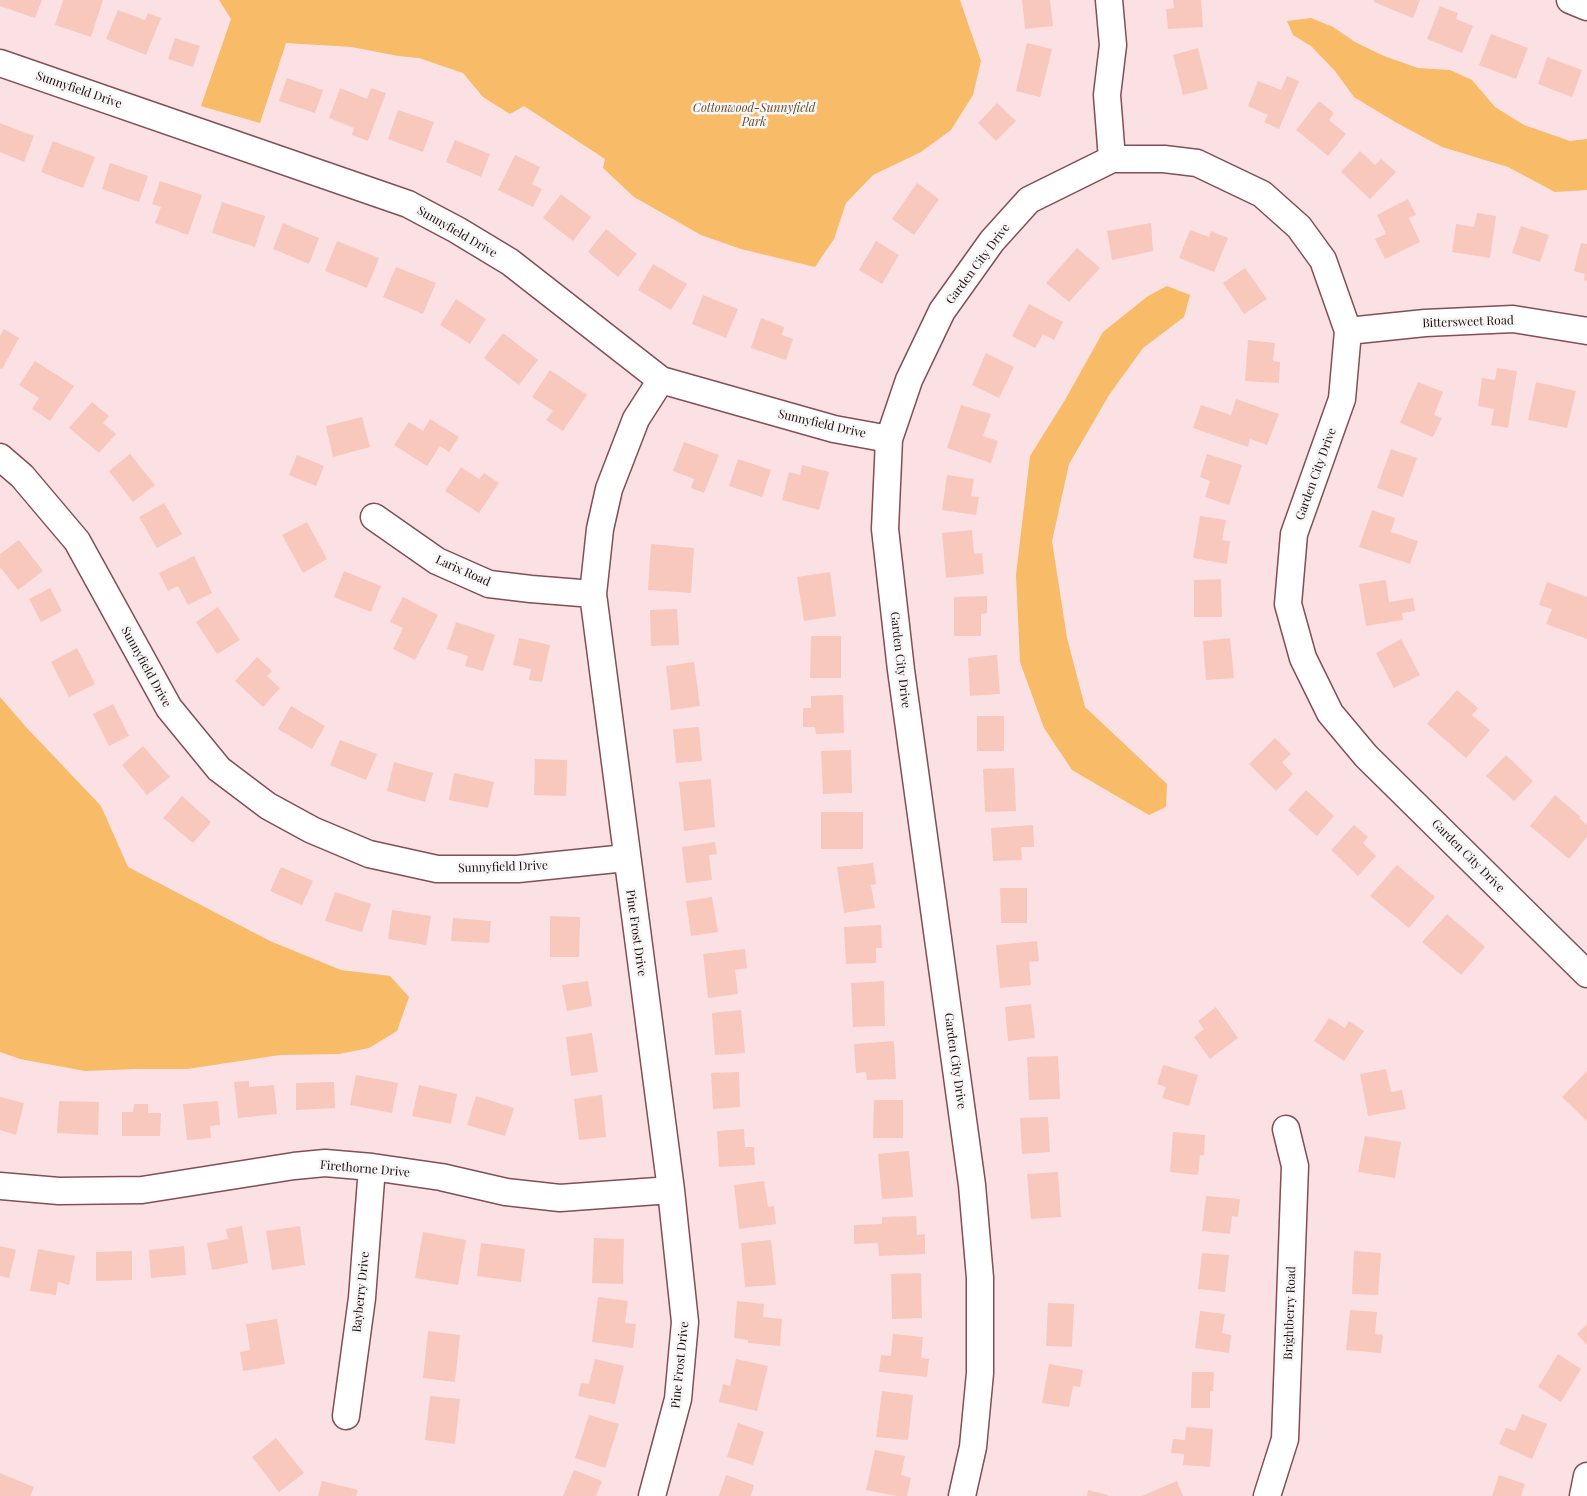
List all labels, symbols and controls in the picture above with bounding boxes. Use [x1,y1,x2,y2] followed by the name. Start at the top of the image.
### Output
[34,69,124,111] street label: Sunnyfield Drive
[693,101,815,129] park label: Cottonwood-Sunnyfield Park
[415,203,499,261] street label: Sunnyfield Drive
[943,221,1013,307] street label: Garden City Drive
[1422,313,1514,331] street label: Bittersweet Road
[777,407,867,441] street label: Sunnyfield Drive
[1293,426,1339,522] street label: Garden City Drive
[433,553,493,589] street label: Larix Road
[887,611,913,709] street label: Garden City Drive
[118,624,174,710] street label: Sunnyfield Drive
[1429,817,1507,895] street label: Garden City Drive
[458,858,548,876] street label: Sunnyfield Drive
[623,889,649,977] street label: Pine Frost Drive
[941,1012,969,1110] street label: Garden City Drive
[319,1158,411,1180] street label: Firethorne Drive
[350,1251,372,1333] street label: Bayberry Drive
[1281,1266,1299,1360] street label: Brightberry Road
[668,1321,692,1409] street label: Pine Frost Drive

